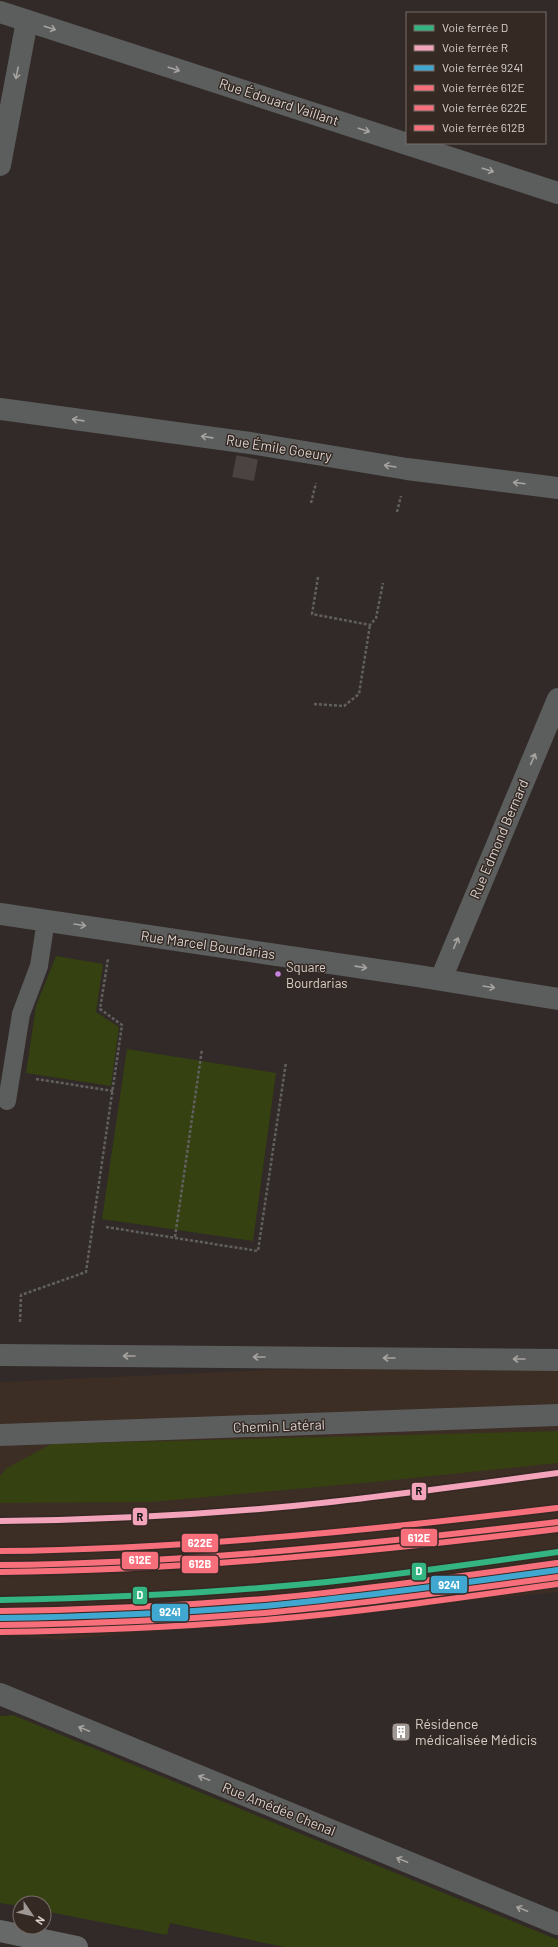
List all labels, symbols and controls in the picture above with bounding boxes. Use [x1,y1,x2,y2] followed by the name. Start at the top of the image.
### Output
[406,12,546,144] legend
[442,20,508,34] text: Voie ferrée D
[44,25,56,33] one-way arrow
[442,40,508,54] text: Voie ferrée R
[442,60,523,74] text: Voie ferrée 9241
[168,65,180,73] one-way arrow
[13,66,21,79] one-way arrow
[217,74,341,129] street label: Rue Édouard Vaillant
[442,80,525,94] text: Voie ferrée 612E
[442,100,527,114] text: Voie ferrée 622E
[442,120,525,134] text: Voie ferrée 612B
[358,127,371,134] one-way arrow
[481,167,494,174] one-way arrow
[72,416,85,424] one-way arrow
[225,431,334,464] street label: Rue Émile Goeury
[201,433,214,441] one-way arrow
[384,462,397,470] one-way arrow
[513,479,526,487] one-way arrow
[530,753,537,765] one-way arrow
[466,776,531,901] street label: Rue Edmond Bernard
[73,921,86,929] one-way arrow
[140,927,277,962] street label: Rue Marcel Bourdarias
[452,938,460,950] one-way arrow
[286,959,348,991] place label: Square Bourdarias
[354,963,367,971] one-way arrow
[273,969,283,979] marker: Square Bourdarias
[483,983,496,991] one-way arrow
[123,1352,136,1360] one-way arrow
[253,1353,266,1361] one-way arrow
[383,1354,396,1362] one-way arrow
[513,1356,526,1363] one-way arrow
[233,1415,325,1436] street label: Chemin Latéral
[411,1482,427,1501] line badge: R
[416,1484,423,1497] text: R
[132,1507,148,1526] line badge: R
[137,1510,144,1523] text: R
[400,1528,438,1547] line badge: 612E
[408,1531,431,1544] text: 612E
[181,1533,219,1553] line badge: 622E
[188,1536,213,1549] text: 622E
[121,1551,159,1570] line badge: 612E
[129,1553,152,1566] text: 612E
[181,1555,219,1574] line badge: 612B
[189,1557,212,1570] text: 612B
[411,1562,427,1581] line badge: D
[416,1564,423,1577] text: D
[430,1575,468,1594] line badge: 9241
[438,1578,460,1591] text: 9241
[132,1586,148,1605] line badge: D
[137,1588,144,1601] text: D
[151,1603,189,1622] line badge: 9241
[159,1605,181,1618] text: 9241
[415,1715,537,1748] place label: Résidence médicalisée Médicis
[390,1721,412,1743] building icon: Résidence médicalisée Médicis
[78,1724,90,1732] one-way arrow
[198,1774,210,1782] one-way arrow
[220,1778,338,1839] street label: Rue Amédée Chenal
[396,1855,408,1863] one-way arrow
[12,1895,52,1935] north arrow
[516,1905,528,1912] one-way arrow
[33,1914,48,1928] text: N

